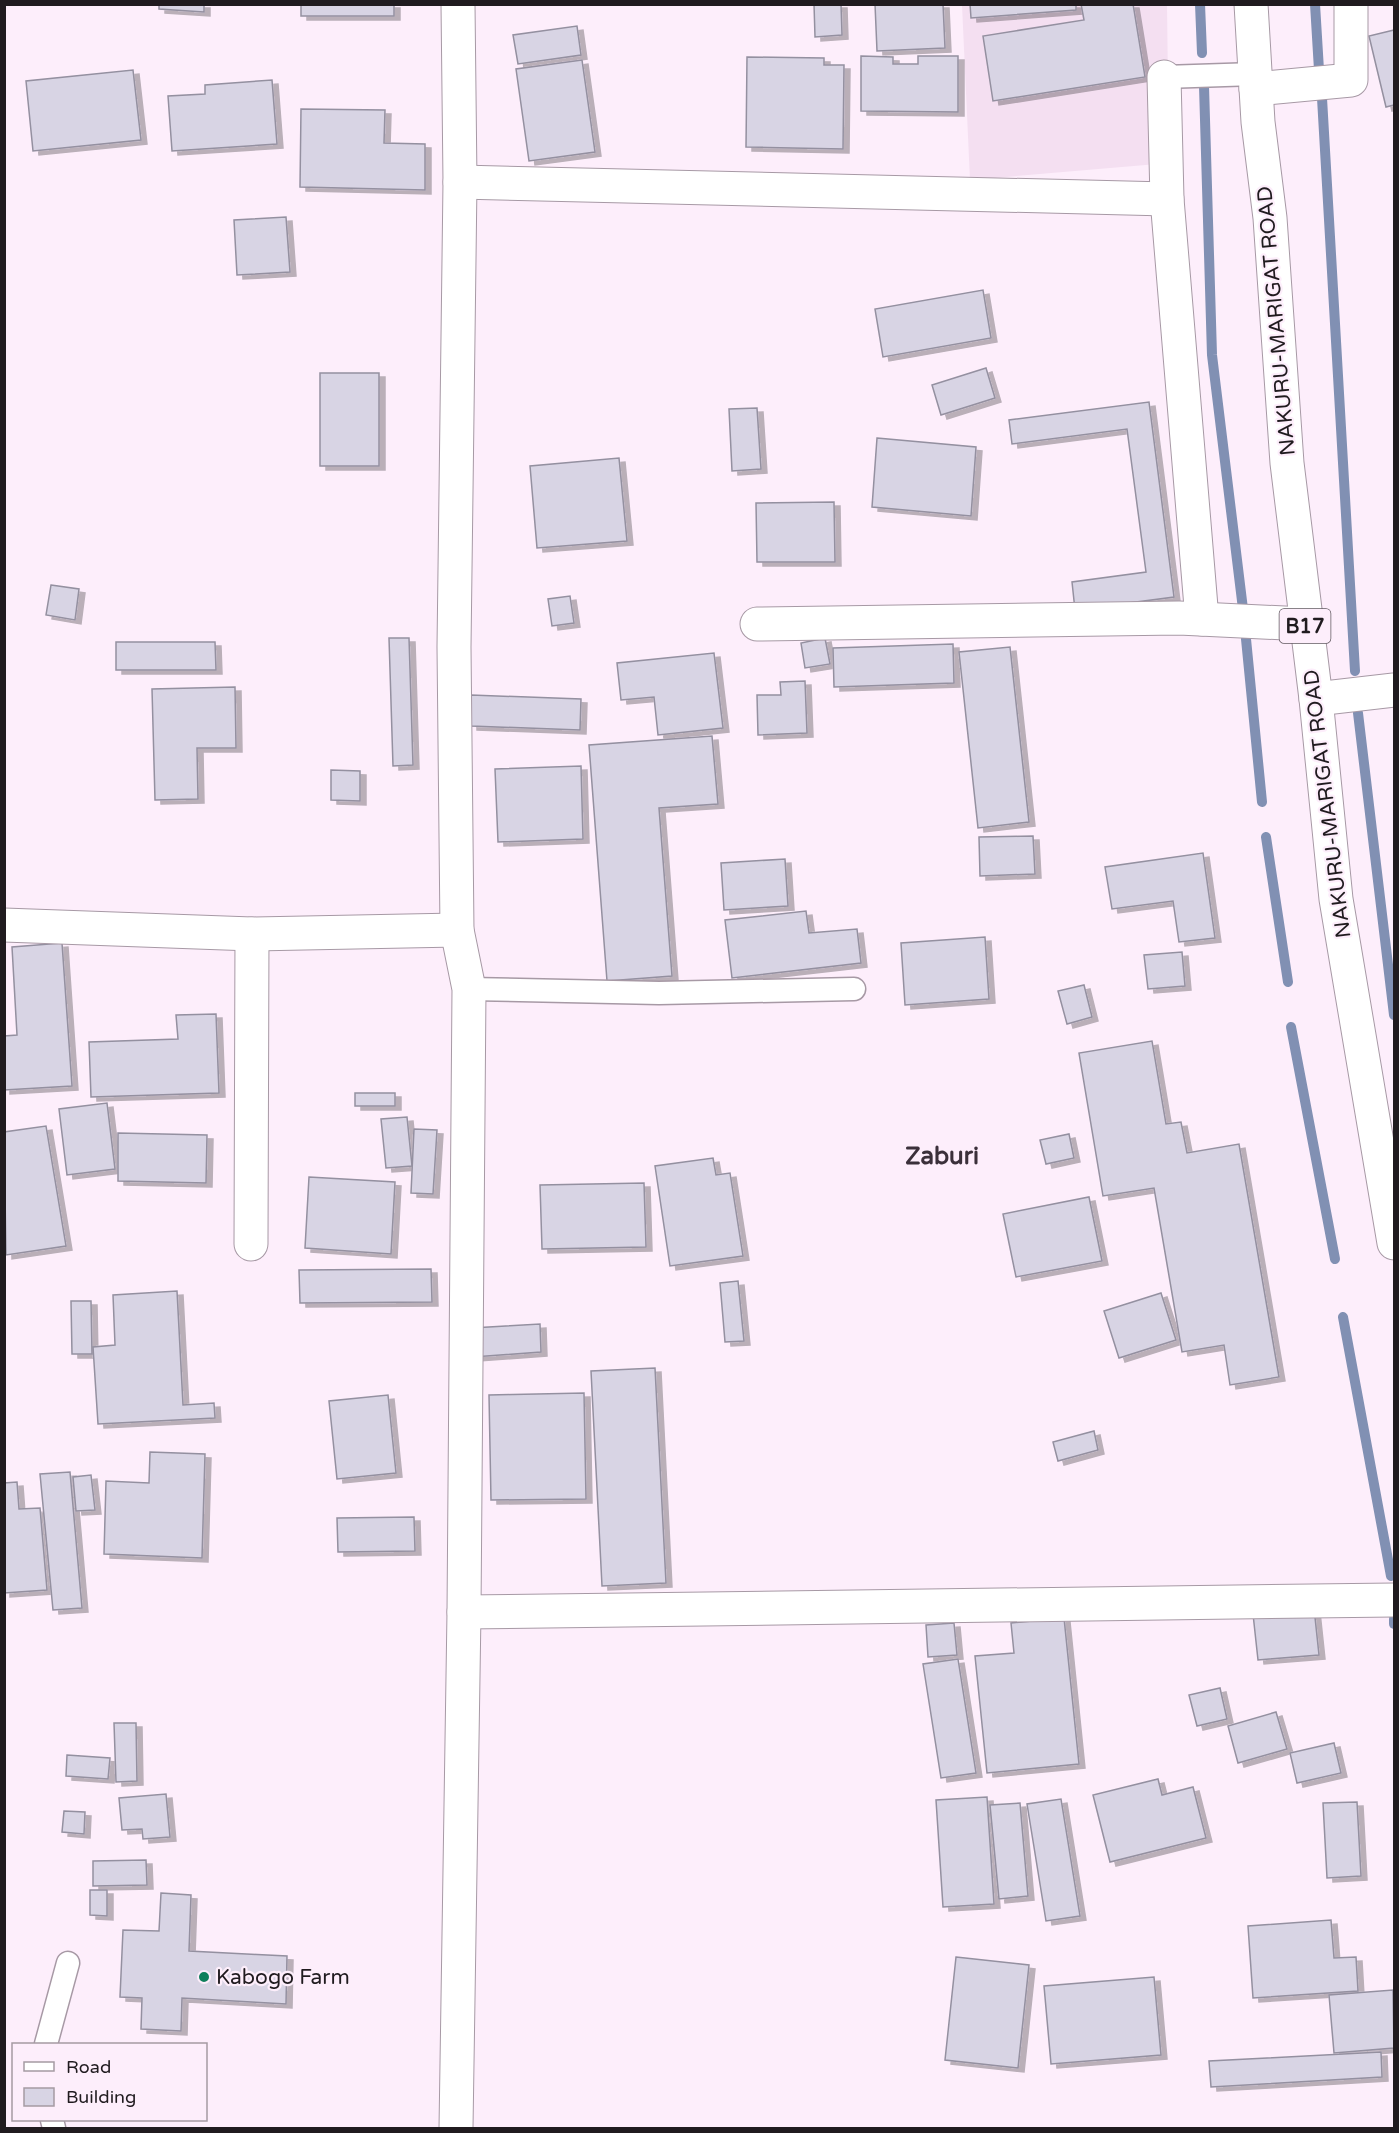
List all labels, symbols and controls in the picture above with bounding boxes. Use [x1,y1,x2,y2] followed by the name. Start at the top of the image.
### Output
[1252,185,1301,457] street label: NAKURU-MARIGAT ROAD
[1280,609,1330,643] road number: B17
[1299,668,1356,940] street label: NAKURU-MARIGAT ROAD
[905,1142,979,1171] district label: Zaburi
[216,1965,350,1990] place label: Kabogo Farm
[197,1970,211,1984] marker: Kabogo Farm
[12,2043,207,2121] legend
[66,2056,111,2078] text: Road
[66,2086,136,2108] text: Building

